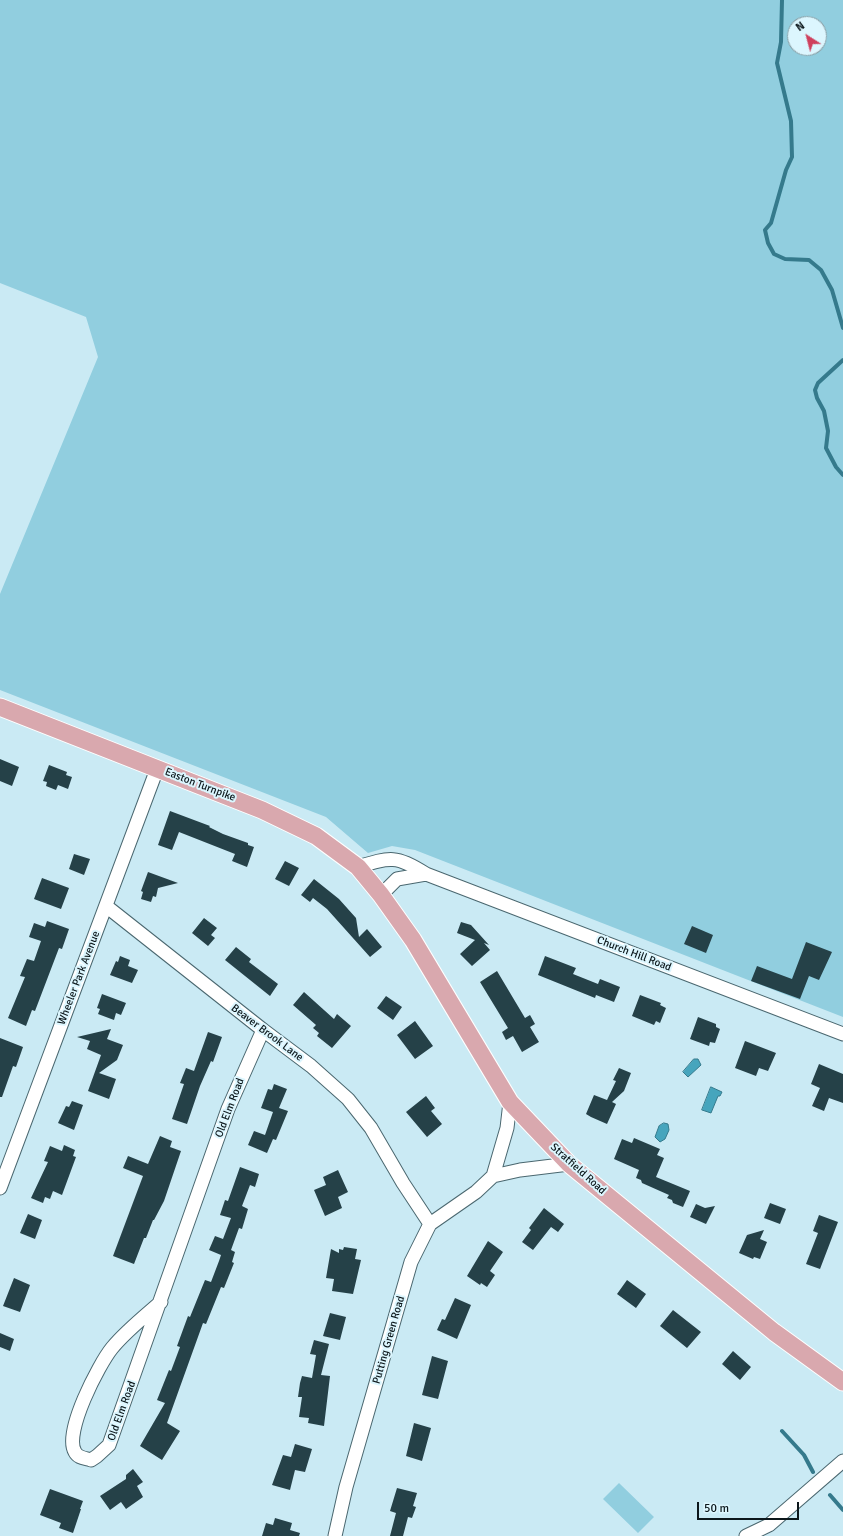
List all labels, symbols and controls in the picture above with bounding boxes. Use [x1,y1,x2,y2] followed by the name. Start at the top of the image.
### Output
[787,16,827,56] north arrow
[793,19,807,34] text: N
[163,765,237,805] street label: Easton Turnpike
[55,929,103,1027] street label: Wheeler Park Avenue
[595,934,673,974] street label: Church Hill Road
[228,1002,306,1064] street label: Beaver Brook Lane
[213,1076,247,1140] street label: Old Elm Road
[547,1141,609,1197] street label: Stratfield Road
[370,1294,408,1386] street label: Putting Green Road
[105,1379,139,1443] street label: Old Elm Road
[699,1494,801,1520] scale bar
[704,1501,729,1516] text: 50 m

